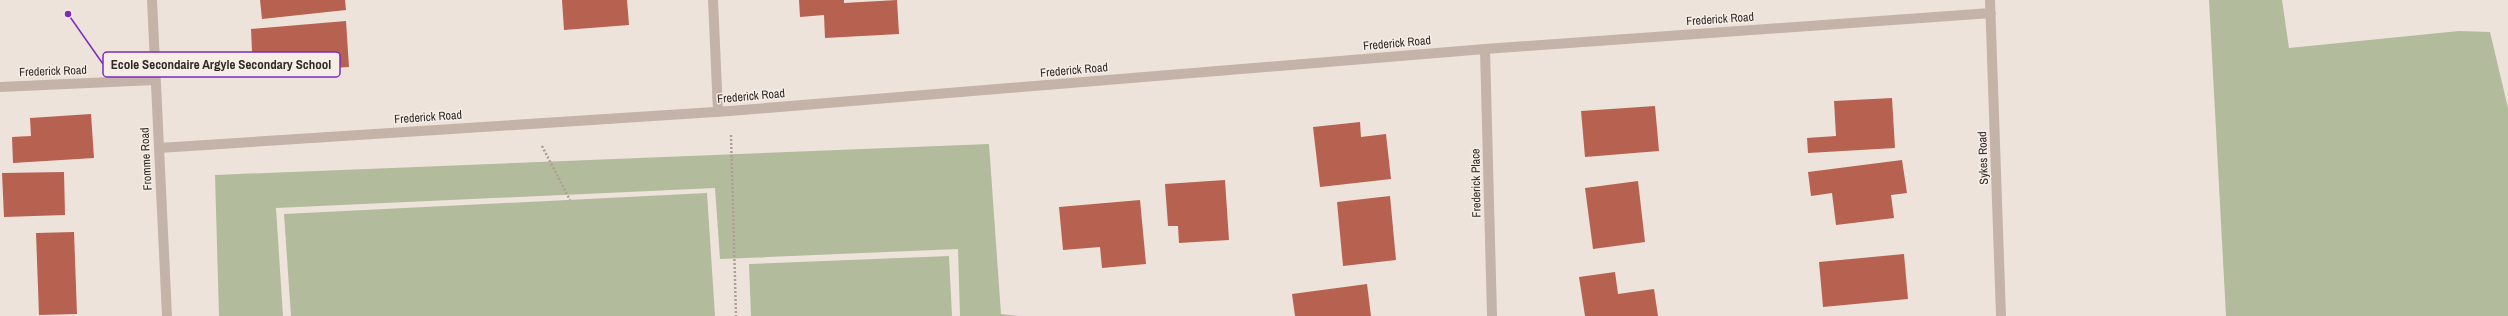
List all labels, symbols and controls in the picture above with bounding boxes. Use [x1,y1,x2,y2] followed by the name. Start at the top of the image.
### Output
[1686,9,1754,29] street label: Frederick Road
[1363,32,1431,54] street label: Frederick Road
[103,52,340,77] callout: Ecole Secondaire Argyle Secondary School
[111,56,331,73] text: Ecole Secondaire Argyle Secondary School
[1040,59,1108,81] street label: Frederick Road
[19,62,87,80] street label: Frederick Road
[717,85,785,107] street label: Frederick Road
[394,107,462,127] street label: Frederick Road
[136,127,156,191] street label: Fromme Road
[1974,131,1992,185] street label: Sykes Road
[1467,148,1485,218] street label: Frederick Place

